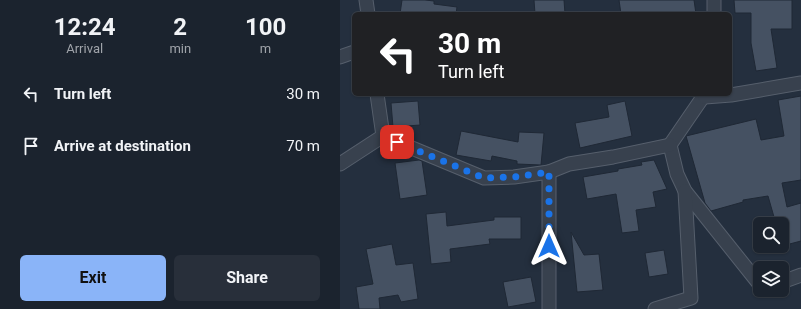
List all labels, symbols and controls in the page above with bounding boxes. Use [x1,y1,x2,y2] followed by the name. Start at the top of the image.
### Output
[54,13,116,41] text: 12:24
[173,13,187,41] text: 2
[245,13,286,41] text: 100
[438,27,501,60] text: 30 m
[372,28,424,80] icon: left
[66,41,103,56] text: Arrival
[169,41,191,56] text: min
[260,41,271,56] text: m
[438,61,504,82] text: Turn left
[20,83,42,105] icon: left
[54,85,111,103] text: Turn left
[286,85,320,103] text: 30 m
[380,125,414,159] pin
[386,131,408,153] icon: arrive
[20,135,42,157] icon: arrive
[54,137,191,155] text: Arrive at destination
[286,137,320,155] text: 70 m
[753,217,789,297] map controls
[753,217,789,253] button: search
[528,225,570,267] position arrow
[20,255,166,301] button: Exit
[174,255,320,301] button: Share
[753,261,789,297] button: layers

